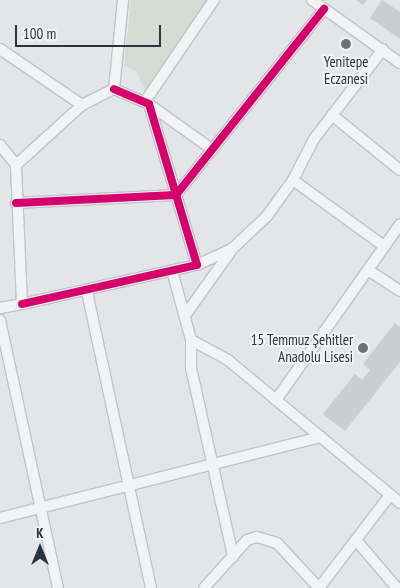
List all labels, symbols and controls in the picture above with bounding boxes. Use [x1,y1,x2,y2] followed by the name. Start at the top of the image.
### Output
[18,15,164,47] scale bar
[23,24,56,43] text: 100 m
[340,38,352,50] marker: Yenitepe Eczanesi
[324,52,368,87] place label: Yenitepe Eczanesi
[250,330,353,365] place label: 15 Temmuz Şehitler Anadolu Lisesi
[357,342,369,354] marker: 15 Temmuz Şehitler Anadolu Lisesi
[15,523,65,573] north arrow
[36,524,44,542] text: K

